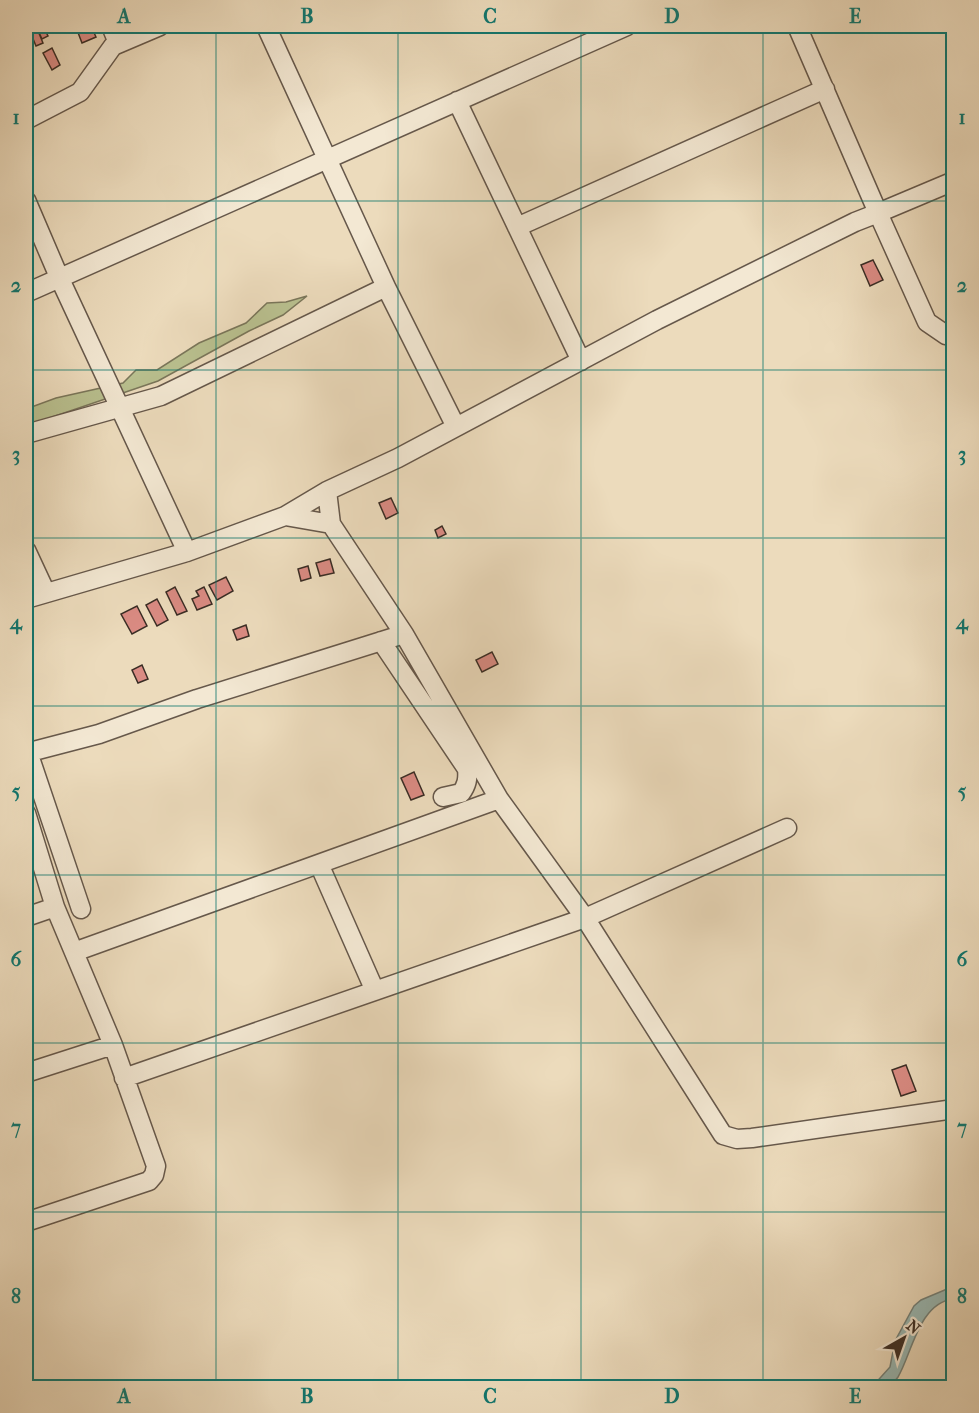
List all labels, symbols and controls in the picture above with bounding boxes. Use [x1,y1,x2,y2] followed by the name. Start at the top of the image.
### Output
[116,5,132,28] text: A
[300,5,314,28] text: B
[483,5,497,28] text: C
[664,5,680,28] text: D
[849,5,861,28] text: E
[12,106,20,129] text: 1
[958,106,966,129] text: 1
[11,274,21,297] text: 2
[957,274,967,297] text: 2
[12,443,20,466] text: 3
[958,443,966,466] text: 3
[9,611,23,635] text: 4
[955,611,969,635] text: 4
[12,780,21,803] text: 5
[958,780,967,803] text: 5
[11,948,23,971] text: 6
[957,948,969,971] text: 6
[10,1116,21,1139] text: 7
[956,1116,967,1139] text: 7
[11,1285,21,1308] text: 8
[957,1285,967,1308] text: 8
[874,1308,934,1368] north arrow
[903,1316,925,1339] text: N
[116,1385,132,1408] text: A
[300,1385,314,1408] text: B
[483,1385,497,1408] text: C
[664,1385,680,1408] text: D
[849,1385,861,1408] text: E

